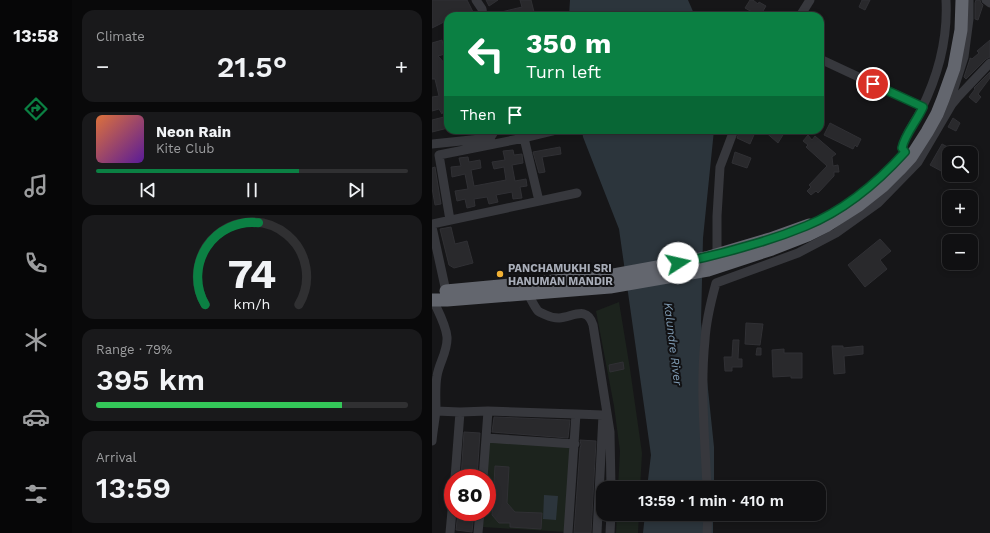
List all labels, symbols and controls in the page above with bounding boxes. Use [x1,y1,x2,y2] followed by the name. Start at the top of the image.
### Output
[13,25,59,46] text: 13:58
[526,27,611,60] text: 350 m
[460,28,512,80] icon: left
[96,29,145,44] text: Climate
[217,49,287,84] text: 21.5°
[96,54,109,79] text: −
[395,54,408,79] text: +
[526,61,601,82] text: Turn left
[856,67,890,101] pin
[862,73,884,95] icon: arrive
[22,95,50,123] icon: directions
[504,104,526,126] icon: arrive
[460,106,496,124] text: Then
[156,123,231,141] text: Neon Rain
[156,141,214,156] text: Kite Club
[942,146,978,270] map controls
[942,146,978,182] button: search
[22,172,50,200] icon: music
[137,179,159,201] icon: previous
[241,179,263,201] icon: pause
[345,179,367,201] icon: next
[942,190,978,226] button: +
[942,234,978,270] button: −
[657,242,699,284] position arrow
[228,248,276,297] text: 74
[22,249,50,277] icon: phone
[508,262,613,288] place label: PANCHAMUKHI SRI HANUMAN MANDIR
[495,269,505,279] marker: PANCHAMUKHI SRI HANUMAN MANDIR
[234,295,270,311] text: km/h
[661,302,685,388] water label: Kalundre River
[22,326,50,354] icon: climate
[96,342,172,357] text: Range · 79%
[96,362,205,397] text: 395 km
[22,403,50,431] icon: car
[96,450,137,465] text: Arrival
[444,469,496,521] speed limit sign: 80
[96,470,171,505] text: 13:59
[22,480,50,508] icon: filters
[638,492,784,510] text: 13:59 · 1 min · 410 m

